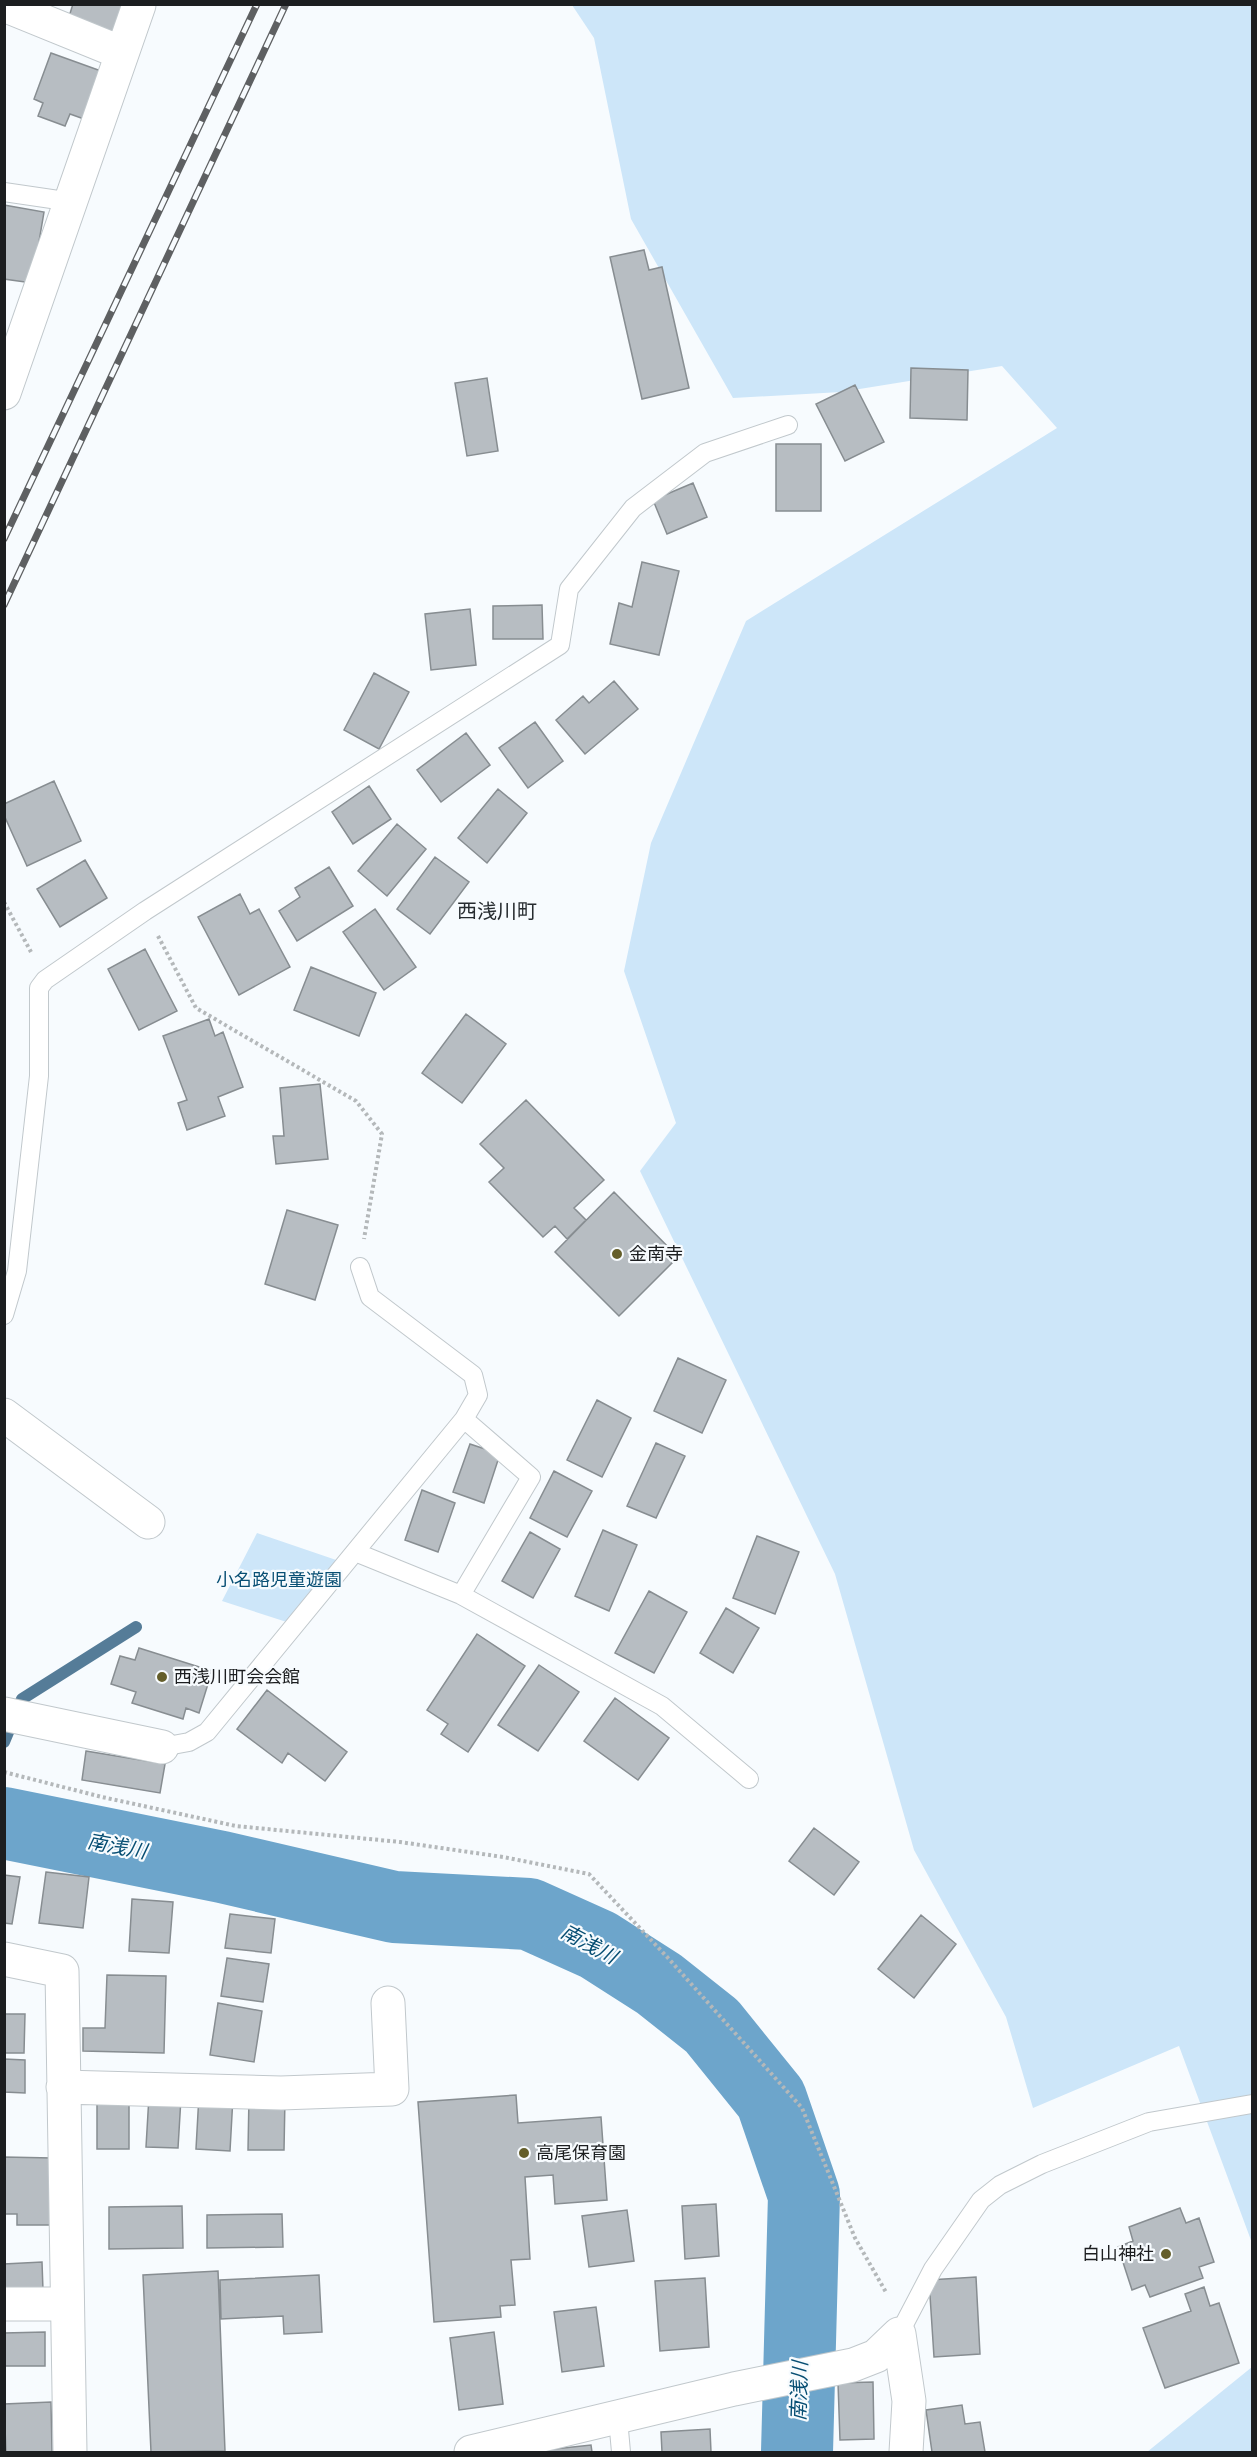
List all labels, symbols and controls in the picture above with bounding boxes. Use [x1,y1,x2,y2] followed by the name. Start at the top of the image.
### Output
[457,900,537,922] district label: 西浅川町
[629,1244,683,1264] place label: 金南寺
[610,1247,624,1261] marker: 金南寺
[216,1570,342,1590] park label: 小名路児童遊園
[174,1667,300,1687] place label: 西浅川町会会館
[155,1670,169,1684] marker: 西浅川町会会館
[85,1829,151,1863] water label: 南浅川
[557,1920,622,1969] water label: 南浅川
[536,2143,626,2163] place label: 高尾保育園
[517,2146,531,2160] marker: 高尾保育園
[1082,2244,1154,2264] place label: 白山神社
[1159,2247,1173,2261] marker: 白山神社
[787,2359,811,2421] water label: 南浅川

